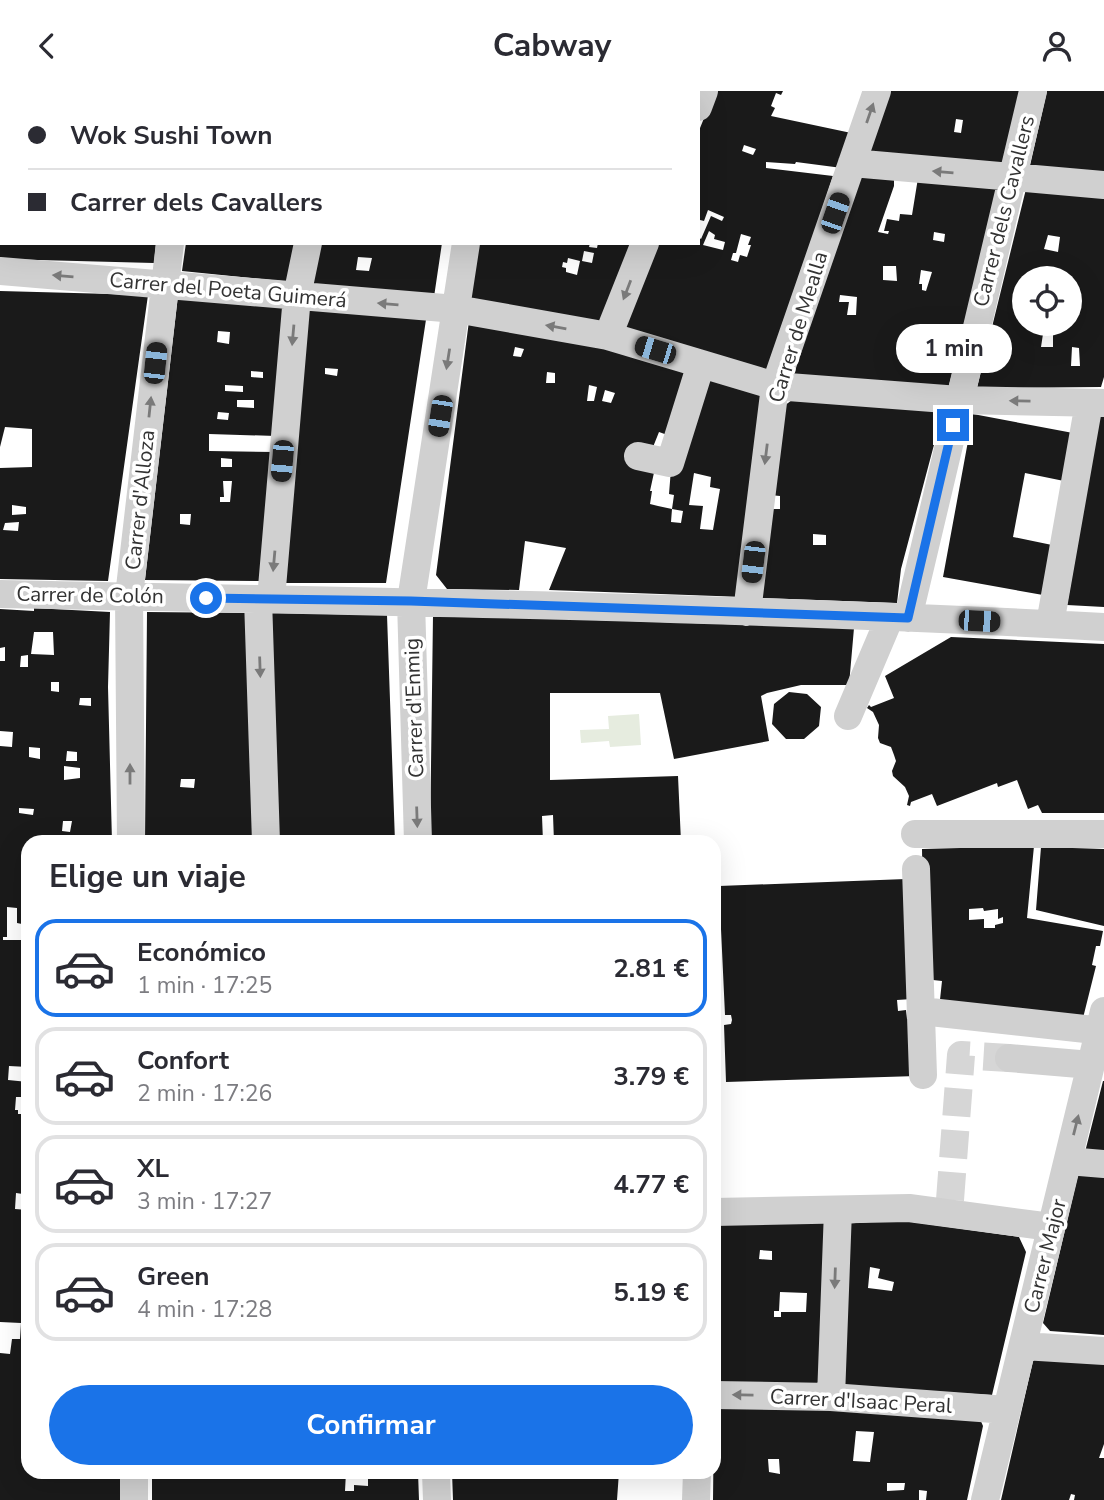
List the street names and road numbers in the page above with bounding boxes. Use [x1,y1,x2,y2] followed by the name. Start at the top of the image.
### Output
[967,112,1041,310] street label: Carrer dels Cavallers
[762,248,834,406] street label: Carrer de Mealla
[108,266,348,314] street label: Carrer del Poeta Guimerá
[119,429,161,571] street label: Carrer d'Alloza
[16,580,164,610] street label: Carrer de Colón
[398,637,430,779] street label: Carrer d'Enmig
[1017,1195,1073,1316] street label: Carrer Major
[769,1382,954,1420] street label: Carrer d'Isaac Peral

